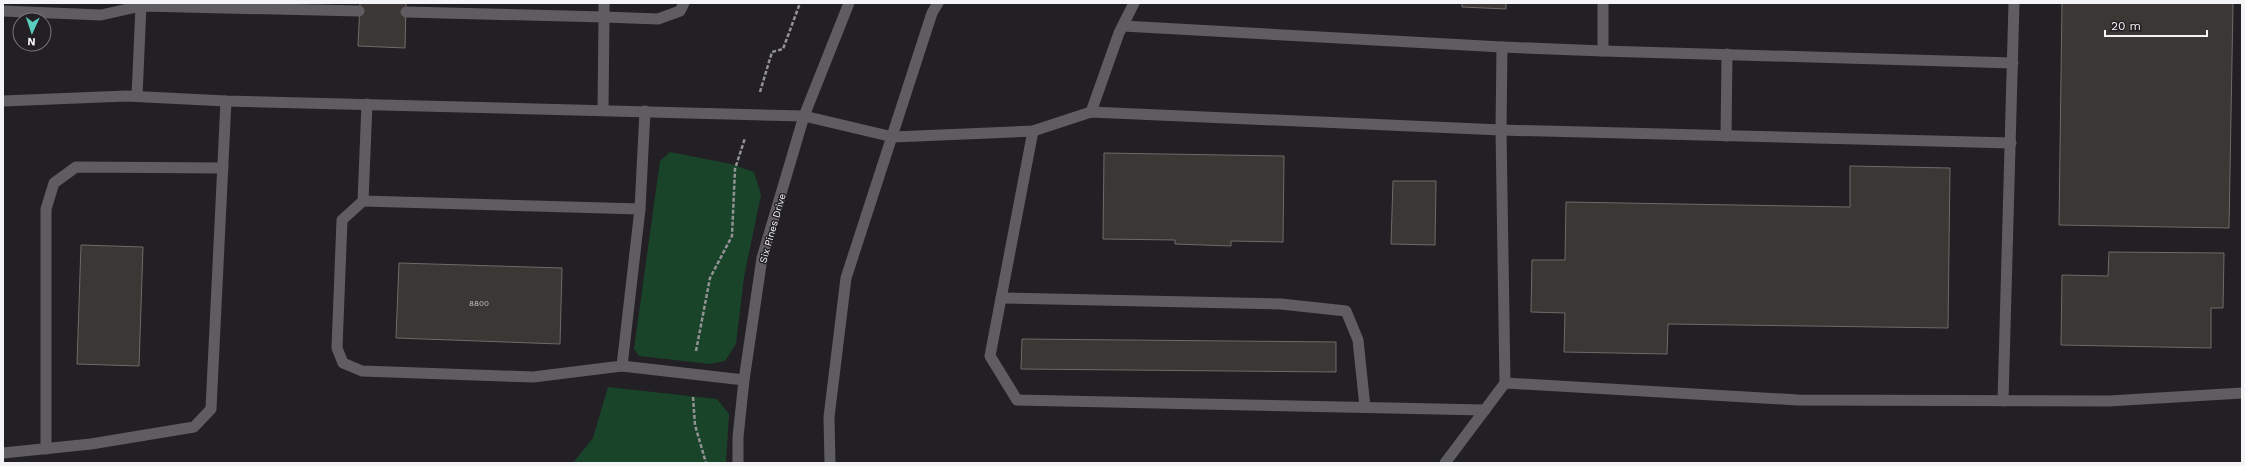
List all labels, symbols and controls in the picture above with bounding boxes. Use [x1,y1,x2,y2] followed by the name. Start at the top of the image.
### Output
[12,12,52,52] north arrow
[2105,12,2207,38] scale bar
[2111,19,2141,33] text: 20 m
[27,35,36,48] text: N
[757,192,788,264] street label: Six Pines Drive
[469,299,489,308] house number: 8800

